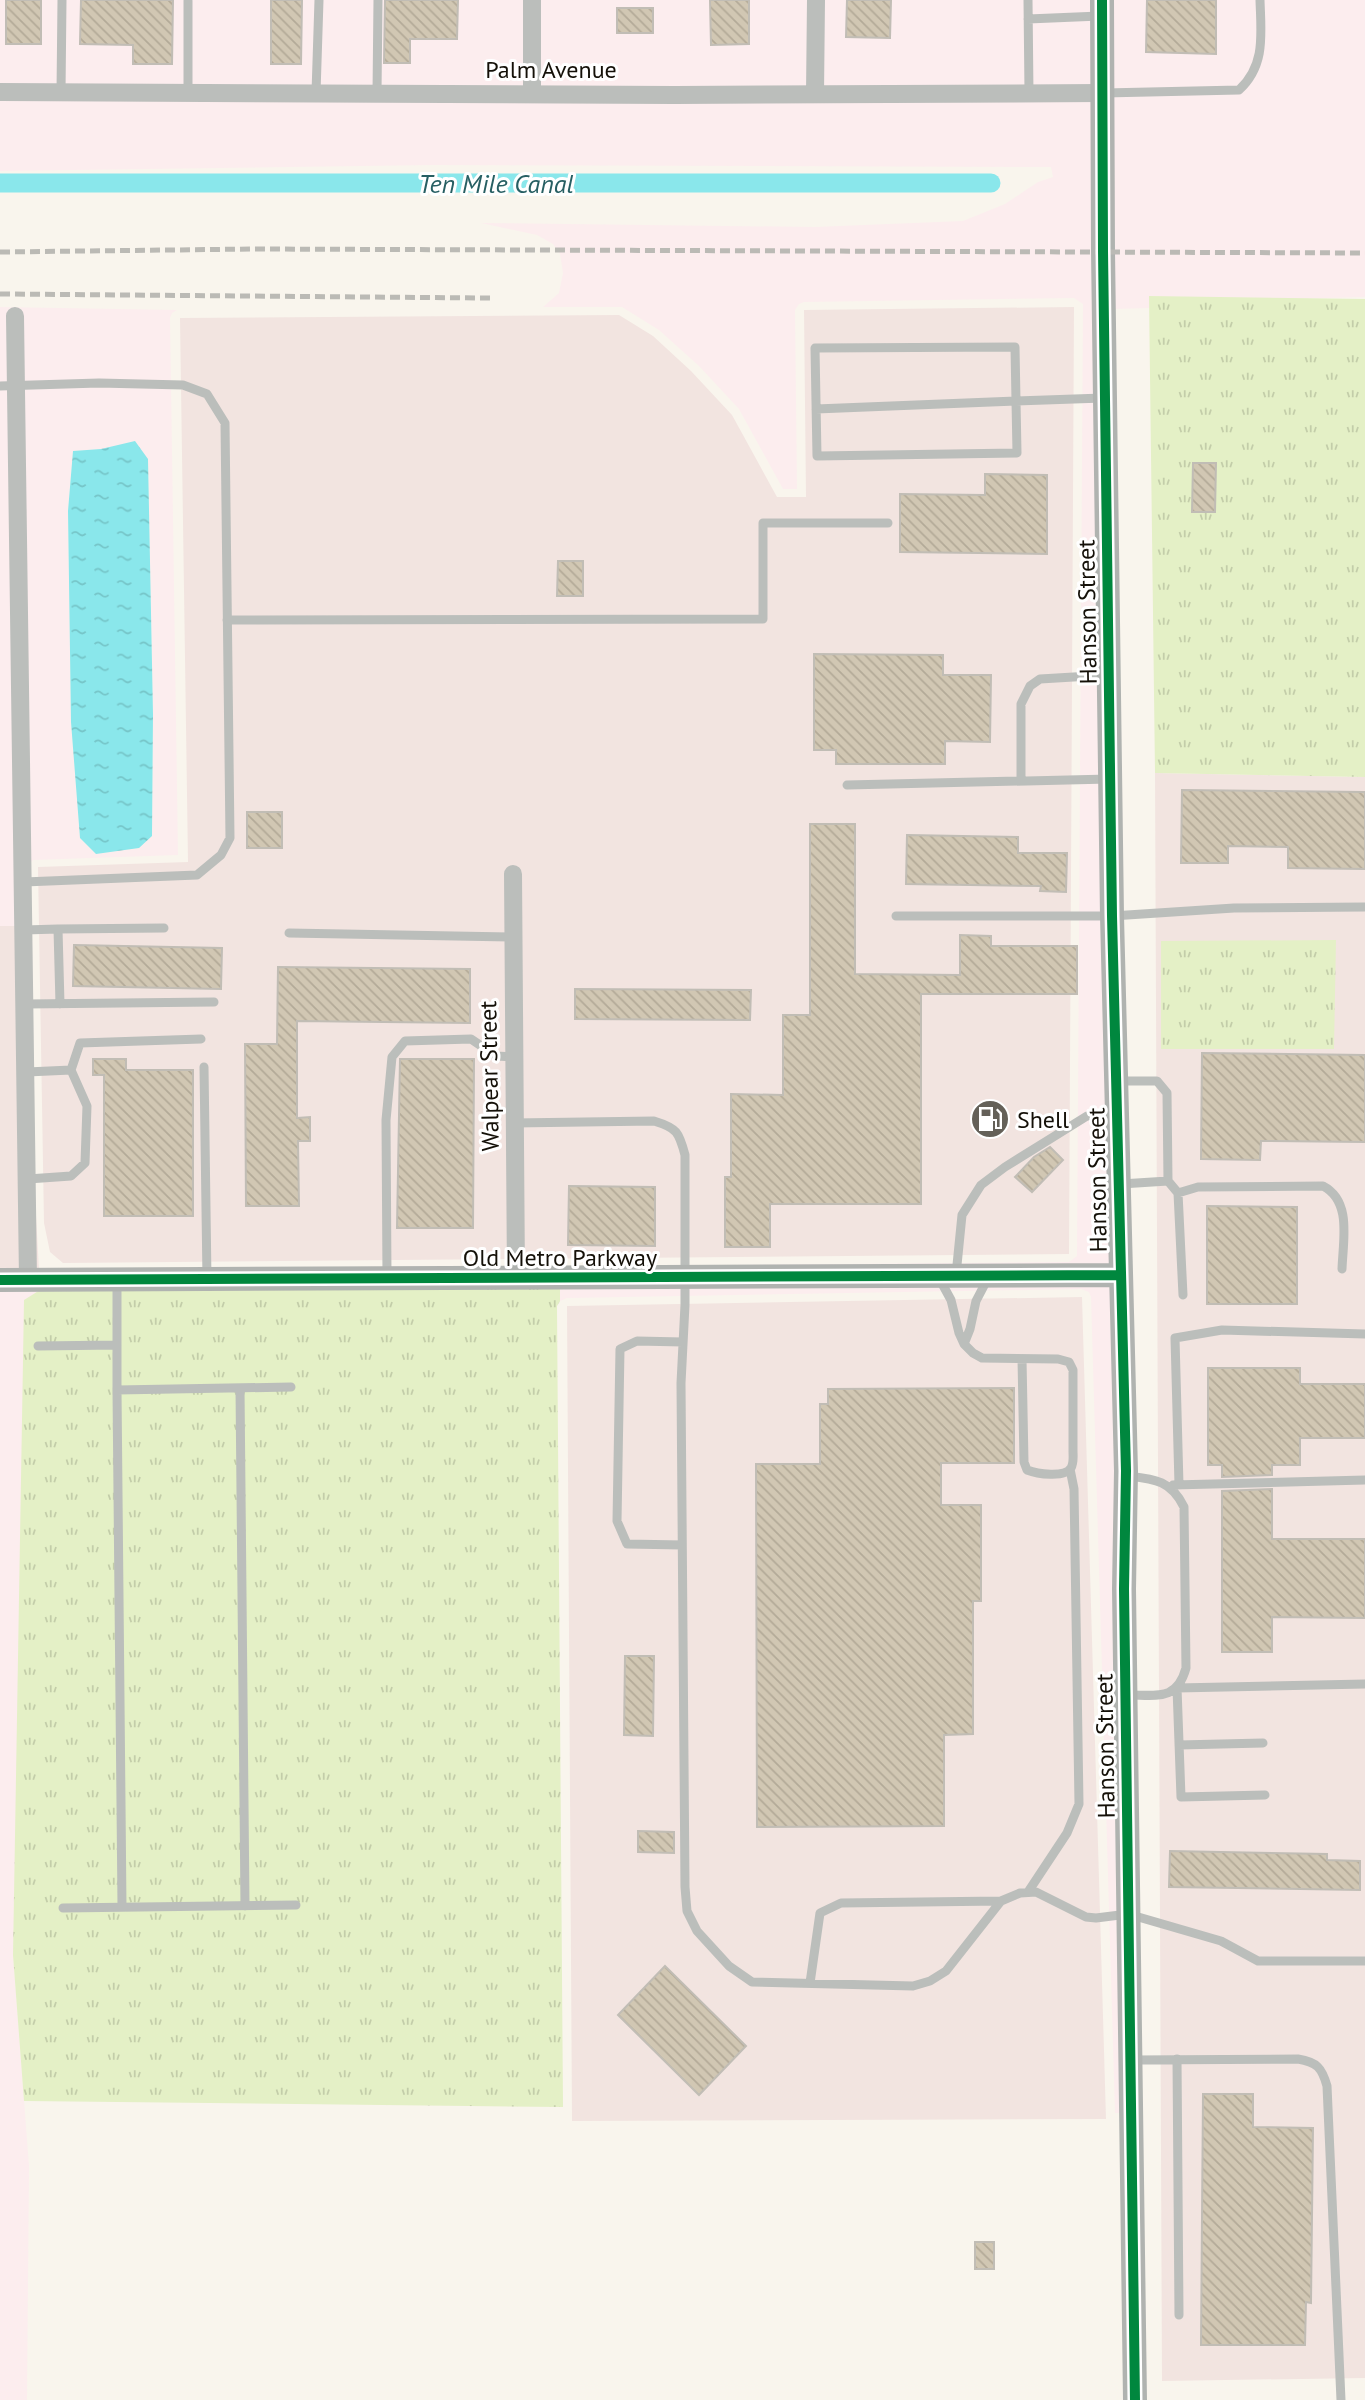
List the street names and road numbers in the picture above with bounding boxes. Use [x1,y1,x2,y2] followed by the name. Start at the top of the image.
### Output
[485,54,617,85] street label: Palm Avenue
[1070,539,1104,685] street label: Hanson Street
[472,1000,506,1152] street label: Walpear Street
[1080,1107,1114,1253] street label: Hanson Street
[463,1242,657,1273] street label: Old Metro Parkway
[1088,1673,1122,1819] street label: Hanson Street

